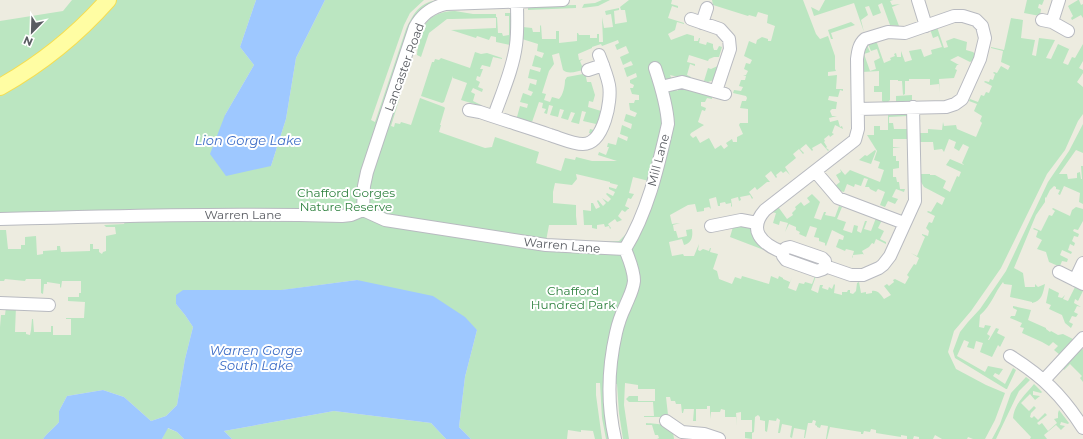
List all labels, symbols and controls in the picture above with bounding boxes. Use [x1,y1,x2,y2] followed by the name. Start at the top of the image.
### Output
[12,12,52,52] north arrow
[381,21,427,113] street label: Lancaster Road
[21,33,35,49] text: N
[195,132,301,148] water label: Lion Gorge Lake
[644,132,672,188] street label: Mill Lane
[297,185,395,214] park label: Chafford Gorges Nature Reserve
[204,207,282,222] street label: Warren Lane
[523,234,601,256] street label: Warren Lane
[531,283,616,312] park label: Chafford Hundred Park
[210,342,302,373] water label: Warren Gorge South Lake

